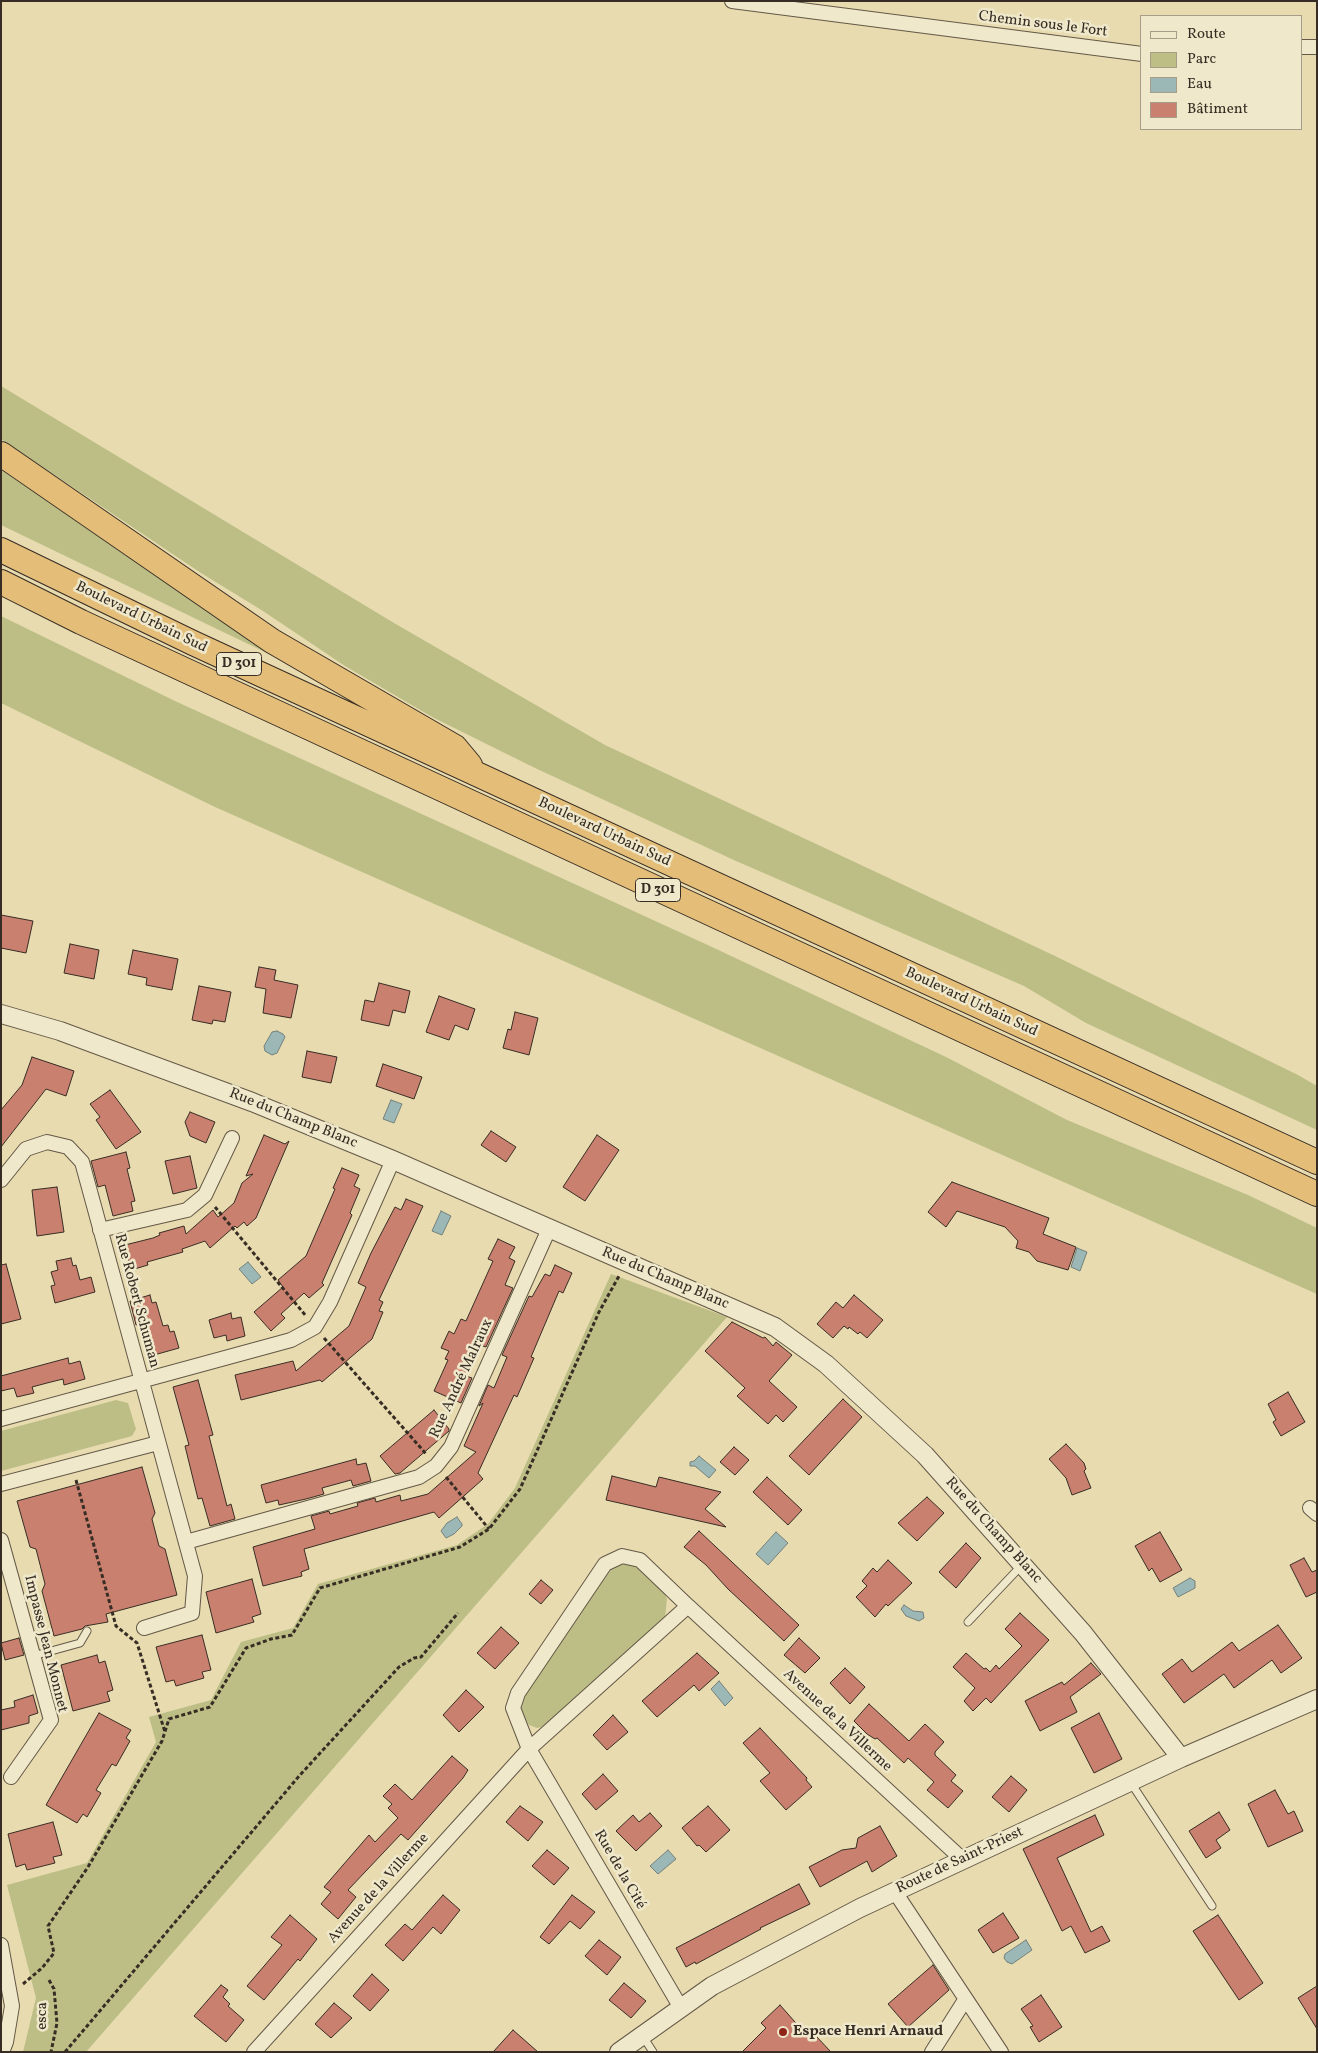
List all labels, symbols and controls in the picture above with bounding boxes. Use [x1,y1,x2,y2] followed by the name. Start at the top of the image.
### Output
[978,8,1108,42] street label: Chemin sous le Fort
[1140,15,1303,130] legend
[1187,24,1226,45] text: Route
[1187,49,1216,70] text: Parc
[1187,74,1212,95] text: Eau
[1187,99,1248,120] text: Bâtiment
[72,578,210,658] street label: Boulevard Urbain Sud
[216,652,262,676] road number: D 301
[535,794,673,872] street label: Boulevard Urbain Sud
[636,878,680,902] road number: D 301
[902,964,1040,1042] street label: Boulevard Urbain Sud
[226,1085,360,1153] street label: Rue du Champ Blanc
[109,1232,163,1370] street label: Rue Robert Schuman
[599,1244,731,1314] street label: Rue du Champ Blanc
[427,1317,497,1441] street label: Rue André Malraux
[941,1474,1045,1588] street label: Rue du Champ Blanc
[19,1573,71,1715] street label: Impasse Jean Monnet
[779,1666,895,1776] street label: Avenue de la Villerme
[893,1824,1027,1898] street label: Route de Saint-Priest
[589,1827,649,1913] street label: Rue de la Cité
[325,1830,433,1948] street label: Avenue de la Villerme
[34,2002,52,2030] street label: esca
[793,2023,943,2041] place label: Espace Henri Arnaud
[777,2026,789,2038] marker: Espace Henri Arnaud

